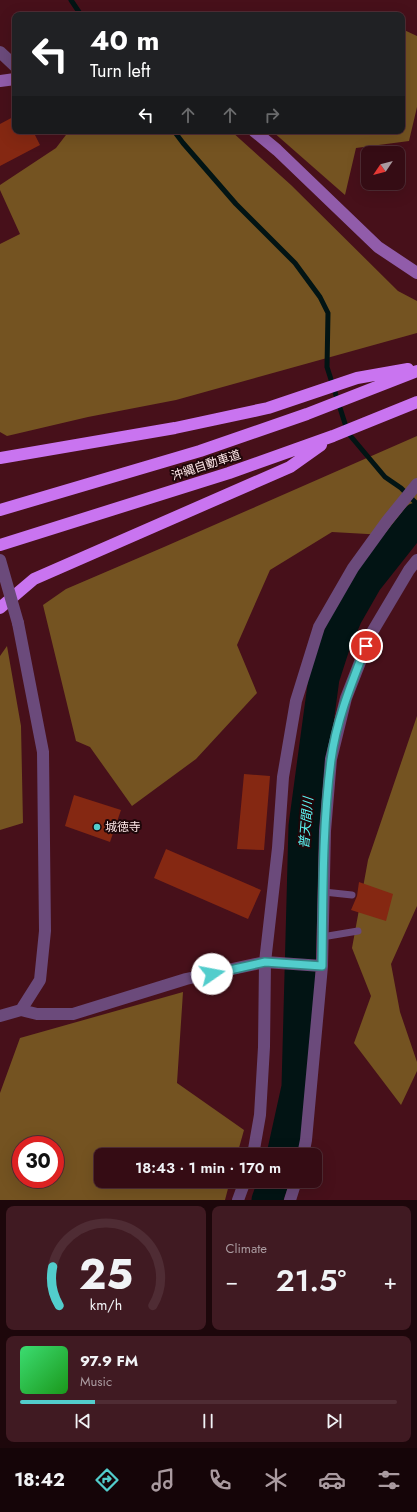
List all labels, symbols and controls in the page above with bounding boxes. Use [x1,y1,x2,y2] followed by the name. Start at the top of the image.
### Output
[90,20,159,61] text: 40 m
[24,28,76,80] icon: left
[90,58,150,84] text: Turn left
[135,104,157,126] icon: left
[177,104,199,126] icon: ahead
[219,104,241,126] icon: ahead
[261,104,283,126] icon: right
[361,146,405,190] north arrow
[361,146,405,190] map controls
[169,445,243,485] street label: 沖縄自動車道
[349,629,383,663] pin
[355,635,377,657] icon: arrive
[294,794,318,850] water label: 普天間川
[105,818,141,836] place label: 城徳寺
[92,822,102,832] marker: 城徳寺
[191,953,233,995] position arrow
[12,1136,64,1188] speed limit sign: 30
[135,1157,281,1179] text: 18:43 · 1 min · 170 m
[226,1239,267,1258] text: Climate
[79,1244,133,1305] text: 25
[276,1259,346,1302] text: 21.5°
[226,1265,238,1297] text: −
[383,1265,397,1297] text: +
[90,1295,122,1315] text: km/h
[80,1350,138,1372] text: 97.9 FM
[80,1372,112,1391] text: Music
[72,1410,94,1432] icon: previous
[197,1410,219,1432] icon: pause
[323,1410,345,1432] icon: next
[93,1466,121,1494] icon: directions
[149,1466,177,1494] icon: music
[206,1466,234,1494] icon: phone
[262,1466,290,1494] icon: climate
[318,1466,346,1494] icon: car
[375,1466,403,1494] icon: filters
[14,1467,65,1493] text: 18:42

